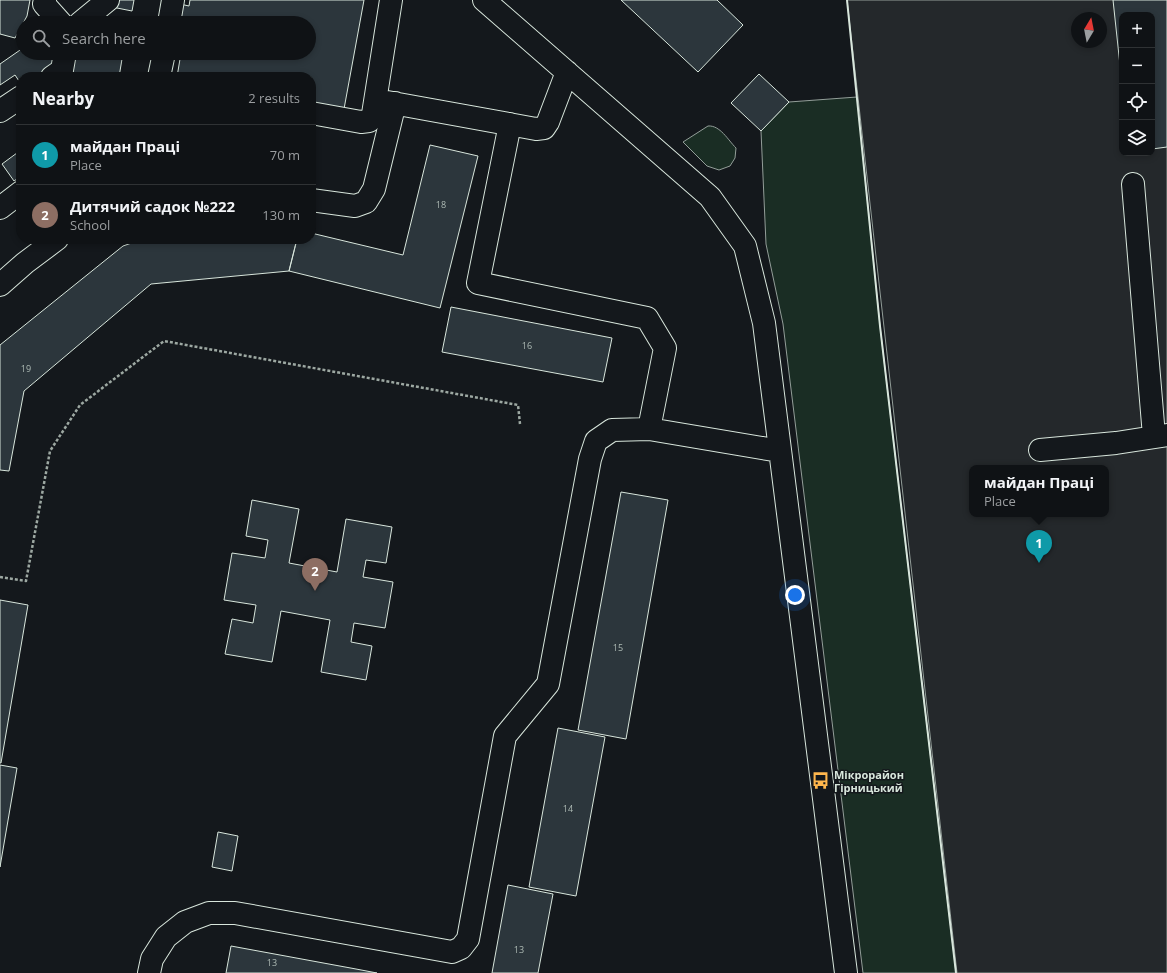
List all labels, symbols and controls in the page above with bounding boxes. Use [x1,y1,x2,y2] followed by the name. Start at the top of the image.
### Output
[1071,12,1107,48] north arrow
[1119,12,1155,156] map controls
[1119,12,1155,48] button: +
[16,16,316,60] search box
[30,27,52,49] icon: search
[62,28,146,48] text: Search here
[1119,48,1155,84] button: −
[1119,84,1155,120] button: locate
[32,87,94,110] text: Nearby
[248,89,300,107] text: 2 results
[1119,120,1155,156] button: layers
[70,136,180,156] text: майдан Праці
[41,146,49,164] text: 1
[270,146,300,164] text: 70 m
[70,156,102,174] text: Place
[70,196,235,216] text: Дитячий садок №222
[436,198,446,211] house number: 18
[41,206,49,224] text: 2
[262,206,300,224] text: 130 m
[70,216,110,234] text: School
[522,339,532,352] house number: 16
[21,362,31,375] house number: 19
[969,465,1109,517] popup
[984,472,1094,492] text: майдан Праці
[984,492,1016,510] text: Place
[1026,530,1052,563] pin: 1
[302,558,328,591] pin: 2
[785,585,805,605] your location
[613,641,623,654] house number: 15
[834,767,904,795] place label: Мiкрорайон Гiрницький
[811,770,831,790] bus stop icon: Мiкрорайон Гiрницький
[563,802,573,815] house number: 14
[514,943,524,956] house number: 13
[267,956,277,969] house number: 13

